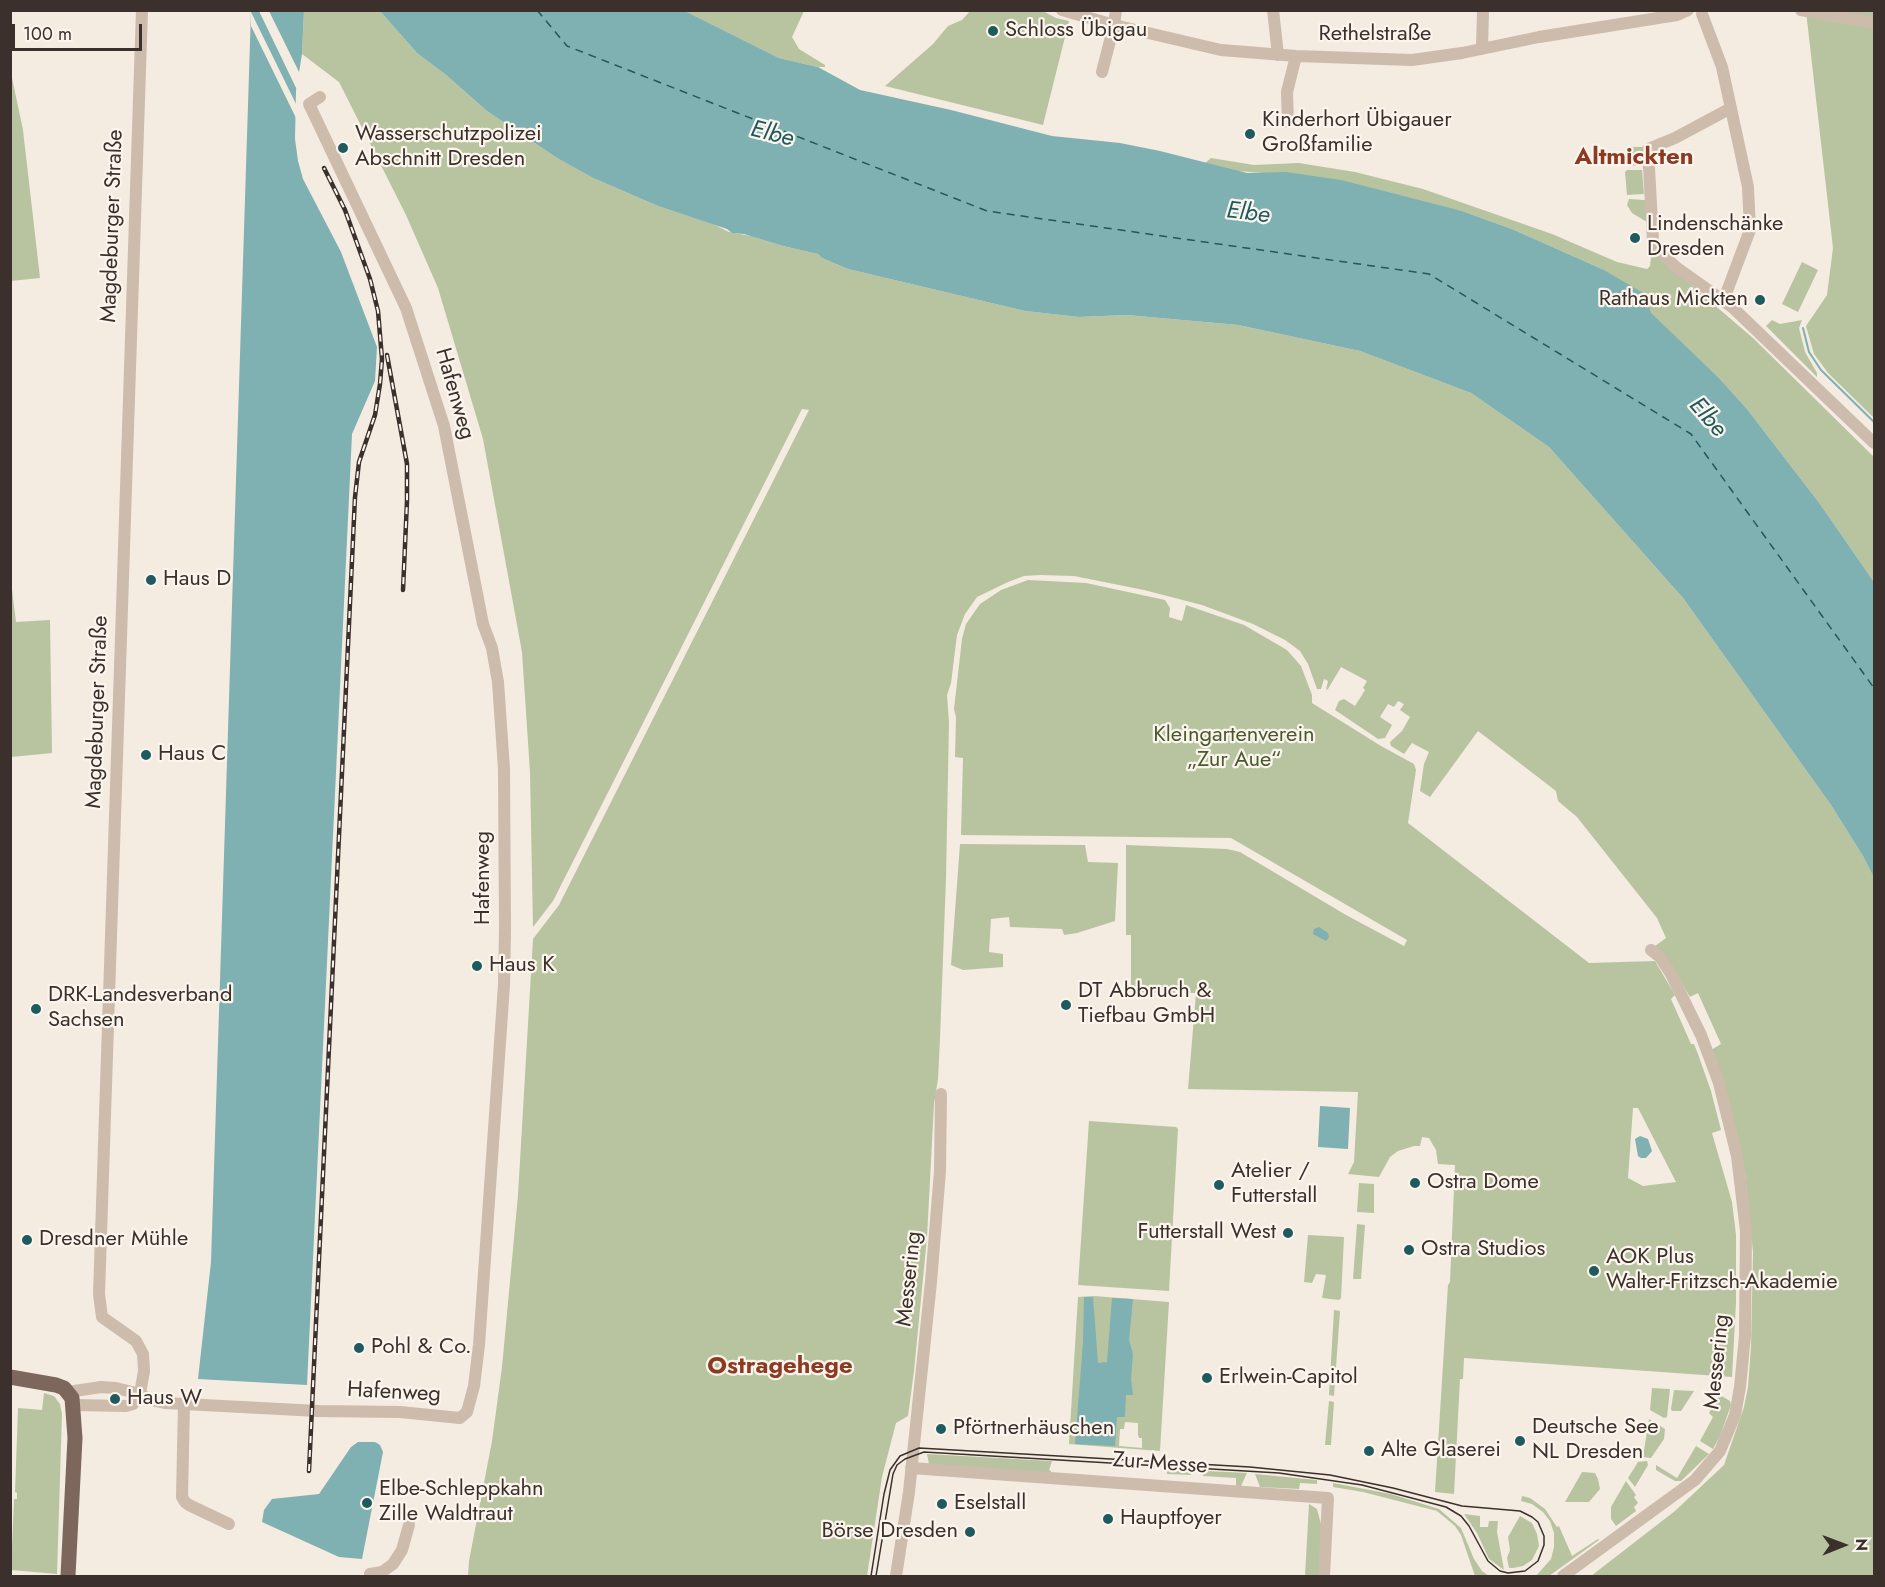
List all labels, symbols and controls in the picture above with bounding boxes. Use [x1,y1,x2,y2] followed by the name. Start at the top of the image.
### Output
[15,12,146,50] scale bar
[1005,18,1147,44] place label: Schloss Übigau
[23,21,72,47] text: 100 m
[1319,22,1431,48] street label: Rethelstraße
[986,24,1000,38] marker: Schloss Übigau
[1262,108,1452,160] place label: Kinderhort Übigauer Großfamilie
[747,116,797,154] water label: Elbe
[355,122,542,174] place label: Wasserschutzpolizei Abschnitt Dresden
[1243,127,1257,141] marker: Kinderhort Übigauer Großfamilie
[96,129,130,323] street label: Magdeburger Straße
[336,141,350,155] marker: Wasserschutzpolizei Abschnitt Dresden
[1575,144,1693,172] district label: Altmickten
[1225,197,1271,231] water label: Elbe
[1647,212,1783,264] place label: Lindenschänke Dresden
[1628,231,1642,245] marker: Lindenschänke Dresden
[1599,287,1748,313] place label: Rathaus Mickten
[1753,293,1767,307] marker: Rathaus Mickten
[428,345,480,443] street label: Hafenweg
[1682,392,1732,444] water label: Elbe
[163,567,231,593] place label: Haus D
[144,573,158,587] marker: Haus D
[81,615,115,809] street label: Magdeburger Straße
[1153,723,1315,774] park label: Kleingartenverein „Zur Aue“
[158,742,226,768] place label: Haus C
[139,748,153,762] marker: Haus C
[471,831,497,925] street label: Hafenweg
[489,953,555,979] place label: Haus K
[470,959,484,973] marker: Haus K
[1078,979,1215,1030] place label: DT Abbruch & Tiefbau GmbH
[48,983,232,1034] place label: DRK-Landesverband Sachsen
[1059,998,1073,1012] marker: DT Abbruch & Tiefbau GmbH
[29,1002,43,1016] marker: DRK-Landesverband Sachsen
[1231,1159,1317,1210] place label: Atelier / Futterstall
[1427,1170,1539,1196] place label: Ostra Dome
[1408,1176,1422,1190] marker: Ostra Dome
[1212,1178,1226,1192] marker: Atelier / Futterstall
[1138,1220,1276,1246] place label: Futterstall West
[1281,1226,1295,1240] marker: Futterstall West
[39,1227,188,1253] place label: Dresdner Mühle
[892,1230,928,1328] street label: Messering
[20,1233,34,1247] marker: Dresdner Mühle
[1421,1237,1545,1263] place label: Ostra Studios
[1402,1243,1416,1257] marker: Ostra Studios
[1606,1245,1838,1296] place label: AOK Plus Walter-Fritzsch-Akademie
[1587,1264,1601,1278] marker: AOK Plus Walter-Fritzsch-Akademie
[1700,1313,1736,1411] street label: Messering
[371,1335,472,1361] place label: Pohl & Co.
[352,1341,366,1355] marker: Pohl & Co.
[707,1353,853,1381] district label: Ostragehege
[1219,1365,1358,1391] place label: Erlwein-Capitol
[1200,1371,1214,1385] marker: Erlwein-Capitol
[346,1377,442,1409] street label: Hafenweg
[127,1386,202,1412] place label: Haus W
[108,1392,122,1406] marker: Haus W
[1532,1415,1659,1466] place label: Deutsche See NL Dresden
[953,1416,1114,1442] place label: Pförtnerhäuschen
[934,1422,948,1436] marker: Pförtnerhäuschen
[1513,1434,1527,1448] marker: Deutsche See NL Dresden
[1381,1438,1501,1464] place label: Alte Glaserei
[1362,1444,1376,1458] marker: Alte Glaserei
[1112,1448,1208,1480] street label: Zur Messe
[379,1477,544,1528] place label: Elbe-Schleppkahn Zille Waldtraut
[954,1491,1026,1517] place label: Eselstall
[360,1496,374,1510] marker: Elbe-Schleppkahn Zille Waldtraut
[935,1497,949,1511] marker: Eselstall
[1120,1506,1222,1532] place label: Hauptfoyer
[1101,1512,1115,1526] marker: Hauptfoyer
[1813,1515,1873,1575] north arrow
[822,1519,958,1545] place label: Börse Dresden
[963,1525,977,1539] marker: Börse Dresden
[1850,1538,1873,1551] text: N

